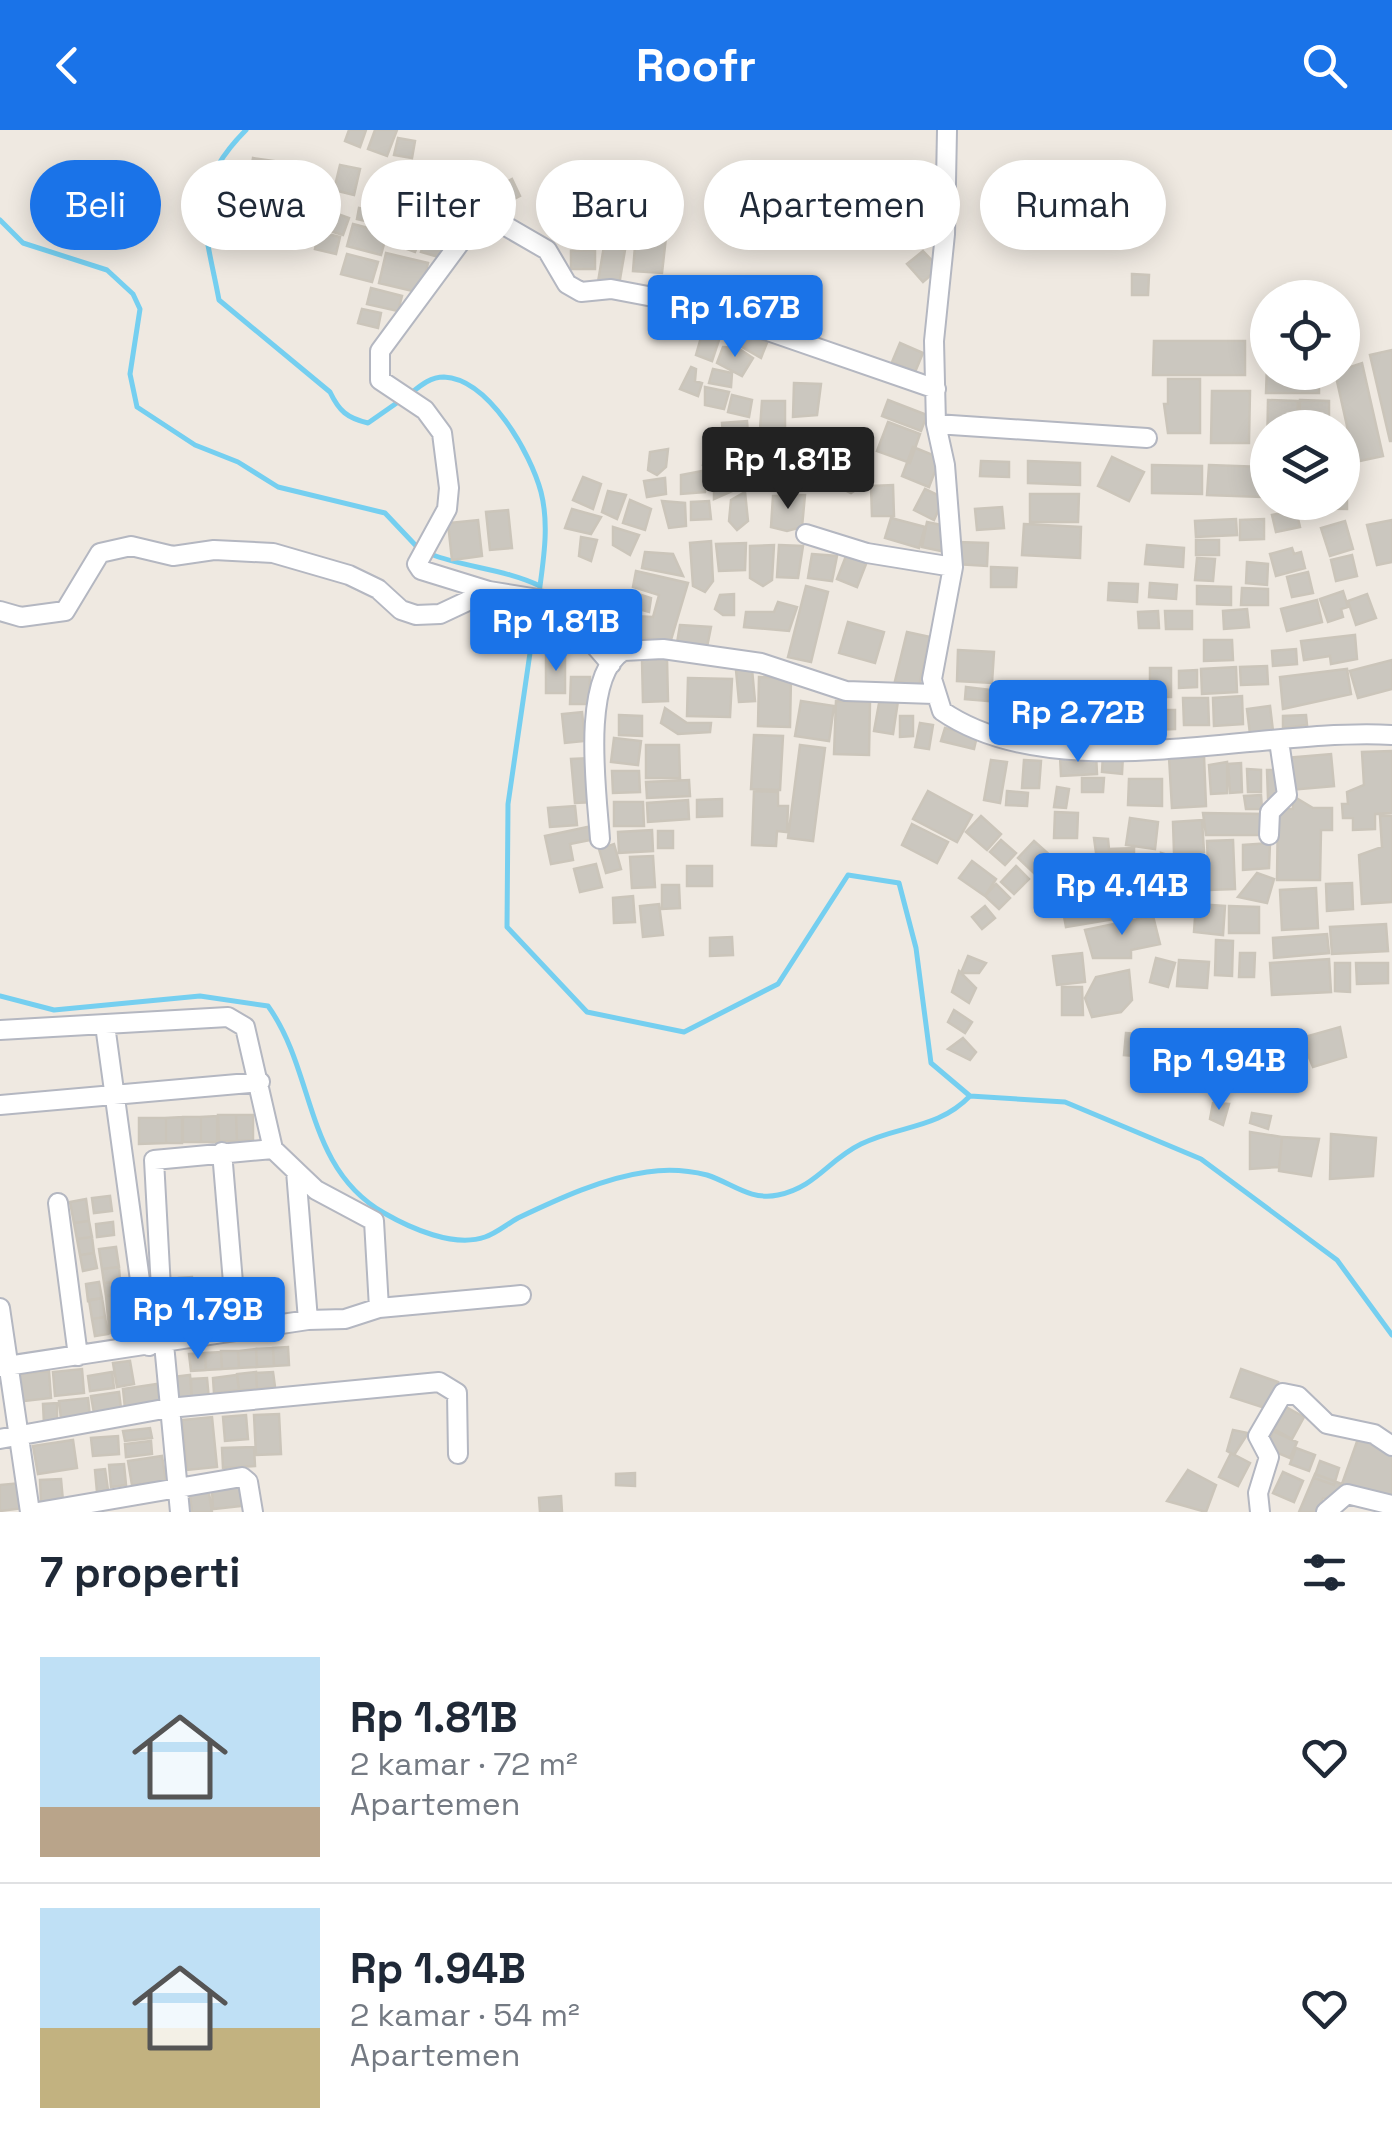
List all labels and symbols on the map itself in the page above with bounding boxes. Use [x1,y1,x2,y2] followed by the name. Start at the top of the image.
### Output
[632,275,838,360] pin: Rp 1.67B
[685,427,891,512] pin: Rp 1.81B
[453,589,659,674] pin: Rp 1.81B
[975,680,1181,765] pin: Rp 2.72B
[1019,853,1225,938] pin: Rp 4.14B
[1116,1028,1322,1113] pin: Rp 1.94B
[95,1277,301,1362] pin: Rp 1.79B

